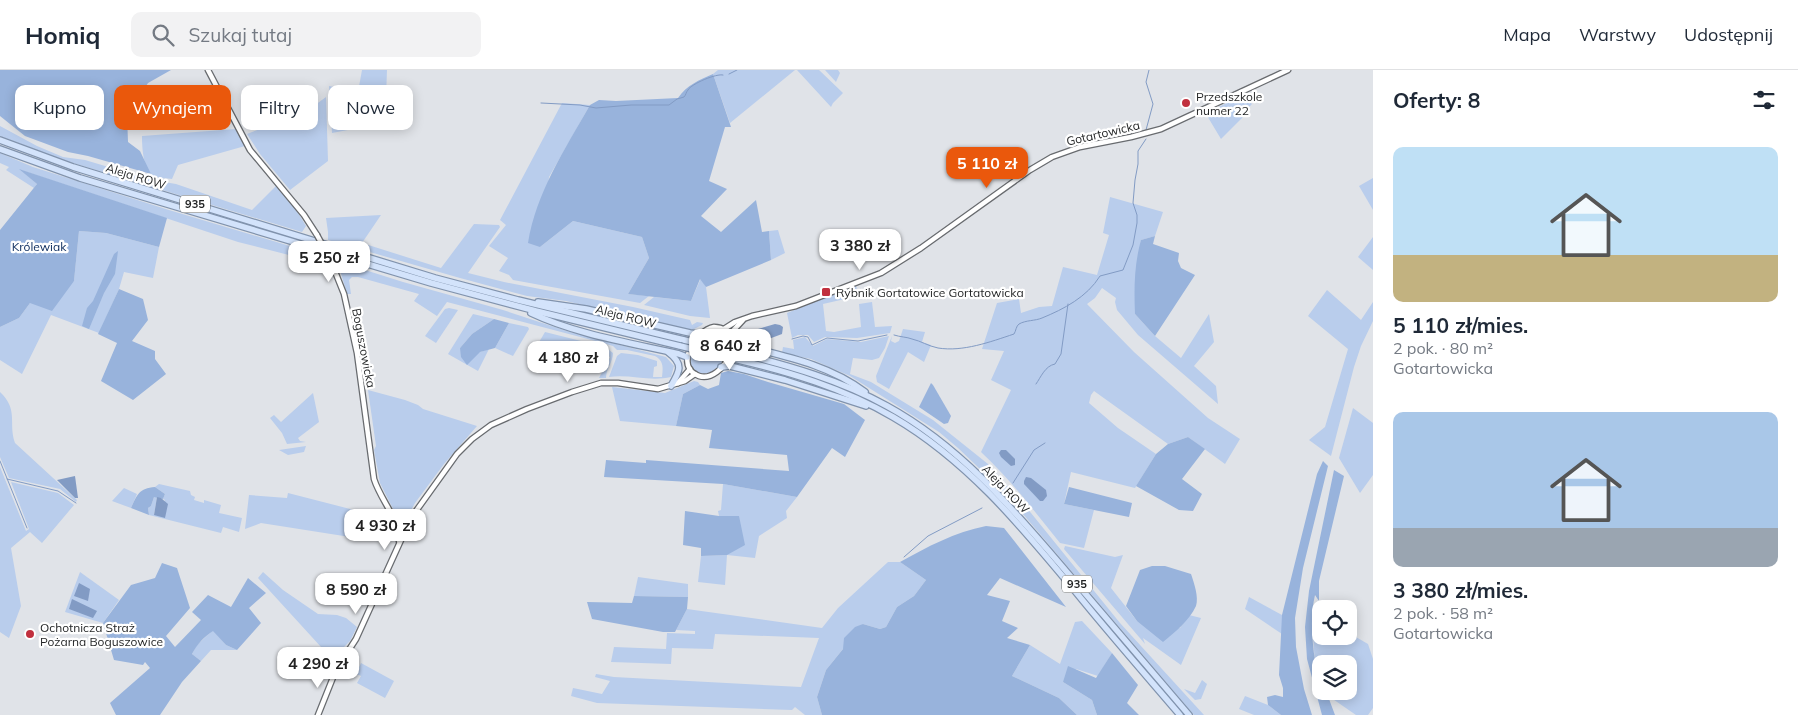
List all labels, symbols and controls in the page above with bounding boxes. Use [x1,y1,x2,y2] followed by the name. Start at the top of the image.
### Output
[131,12,481,57] search box
[25,20,101,50] text: Homiq
[149,21,177,49] icon: search
[189,23,292,47] text: Szukaj tutaj
[1503,23,1551,46] text: Mapa
[1579,23,1656,46] text: Warstwy
[1684,23,1773,46] text: Udostępnij
[15,85,104,130] chip: Kupno
[114,85,231,130] chip: Wynajem
[241,85,318,130] chip: Filtry
[328,85,413,130] chip: Nowe
[1750,86,1778,114] icon: filters
[1393,87,1480,113] text: Oferty: 8
[1196,89,1262,118] place label: Przedszkole numer 22
[1180,97,1192,109] marker: Przedszkole numer 22
[1065,117,1141,149] street label: Gotartowicka
[935,146,1039,189] pin: 5 110 zł
[957,153,1017,173] text: 5 110 zł
[104,160,168,192] street label: Aleja ROW
[1541,180,1631,270] icon: home
[180,196,210,212] road number: 935
[808,228,912,271] pin: 3 380 zł
[830,235,890,255] text: 3 380 zł
[12,239,67,254] park label: Królewiak
[277,240,381,283] pin: 5 250 zł
[299,247,359,267] text: 5 250 zł
[836,285,1024,300] place label: Rybnik Gortatowice Gortatowicka
[820,286,832,298] marker: Rybnik Gortatowice Gortatowicka
[594,301,658,331] street label: Aleja ROW
[349,307,379,389] street label: Boguszowicka
[1393,312,1528,338] text: 5 110 zł/mies.
[678,328,782,371] pin: 8 640 zł
[700,335,760,355] text: 8 640 zł
[1393,338,1493,358] text: 2 pok. · 80 m²
[516,340,620,383] pin: 4 180 zł
[538,347,598,367] text: 4 180 zł
[1393,358,1493,378] text: Gotartowicka
[1541,445,1631,535] icon: home
[979,461,1033,517] street label: Aleja ROW
[333,508,437,551] pin: 4 930 zł
[355,515,415,535] text: 4 930 zł
[304,572,408,615] pin: 8 590 zł
[1062,576,1092,592] road number: 935
[1393,577,1528,603] text: 3 380 zł/mies.
[326,579,386,599] text: 8 590 zł
[1312,600,1357,700] map controls
[1312,600,1357,645] button: locate
[1393,603,1493,623] text: 2 pok. · 58 m²
[40,620,163,649] place label: Ochotnicza Straż Pożarna Boguszowice
[1393,623,1493,643] text: Gotartowicka
[24,628,36,640] marker: Ochotnicza Straż Pożarna Boguszowice
[266,646,370,689] pin: 4 290 zł
[288,653,348,673] text: 4 290 zł
[1312,655,1357,700] button: layers

